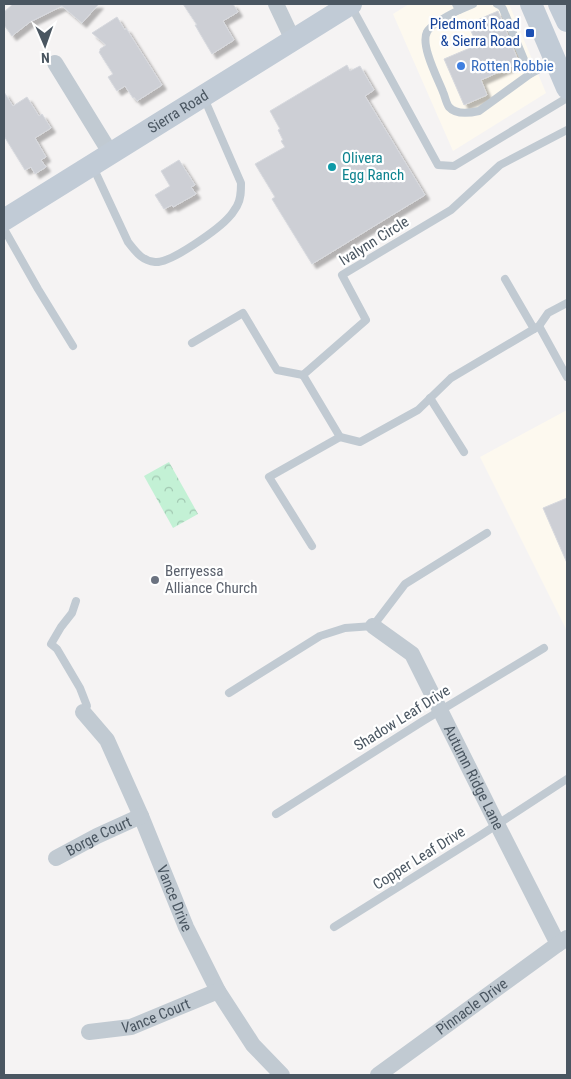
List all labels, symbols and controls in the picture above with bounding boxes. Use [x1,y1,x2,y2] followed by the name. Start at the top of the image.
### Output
[430,15,520,50] place label: Piedmont Road & Sierra Road
[20,20,70,70] north arrow
[524,27,536,39] marker: Piedmont Road & Sierra Road
[41,50,50,66] text: N
[471,57,554,75] place label: Rotten Robbie
[455,60,467,72] marker: Rotten Robbie
[144,86,212,137] street label: Sierra Road
[342,149,404,184] place label: Olivera Egg Ranch
[326,161,338,173] marker: Olivera Egg Ranch
[336,213,412,269] street label: Ivalynn Circle
[165,562,257,597] place label: Berryessa Alliance Church
[149,574,161,586] marker: Berryessa Alliance Church
[351,681,453,755] street label: Shadow Leaf Drive
[440,722,507,833] street label: Autumn Ridge Lane
[63,813,134,860] street label: Borge Court
[370,822,468,894] street label: Copper Leaf Drive
[153,863,196,935] street label: Vance Drive
[432,975,511,1039] street label: Pinnacle Drive
[120,995,193,1037] street label: Vance Court

